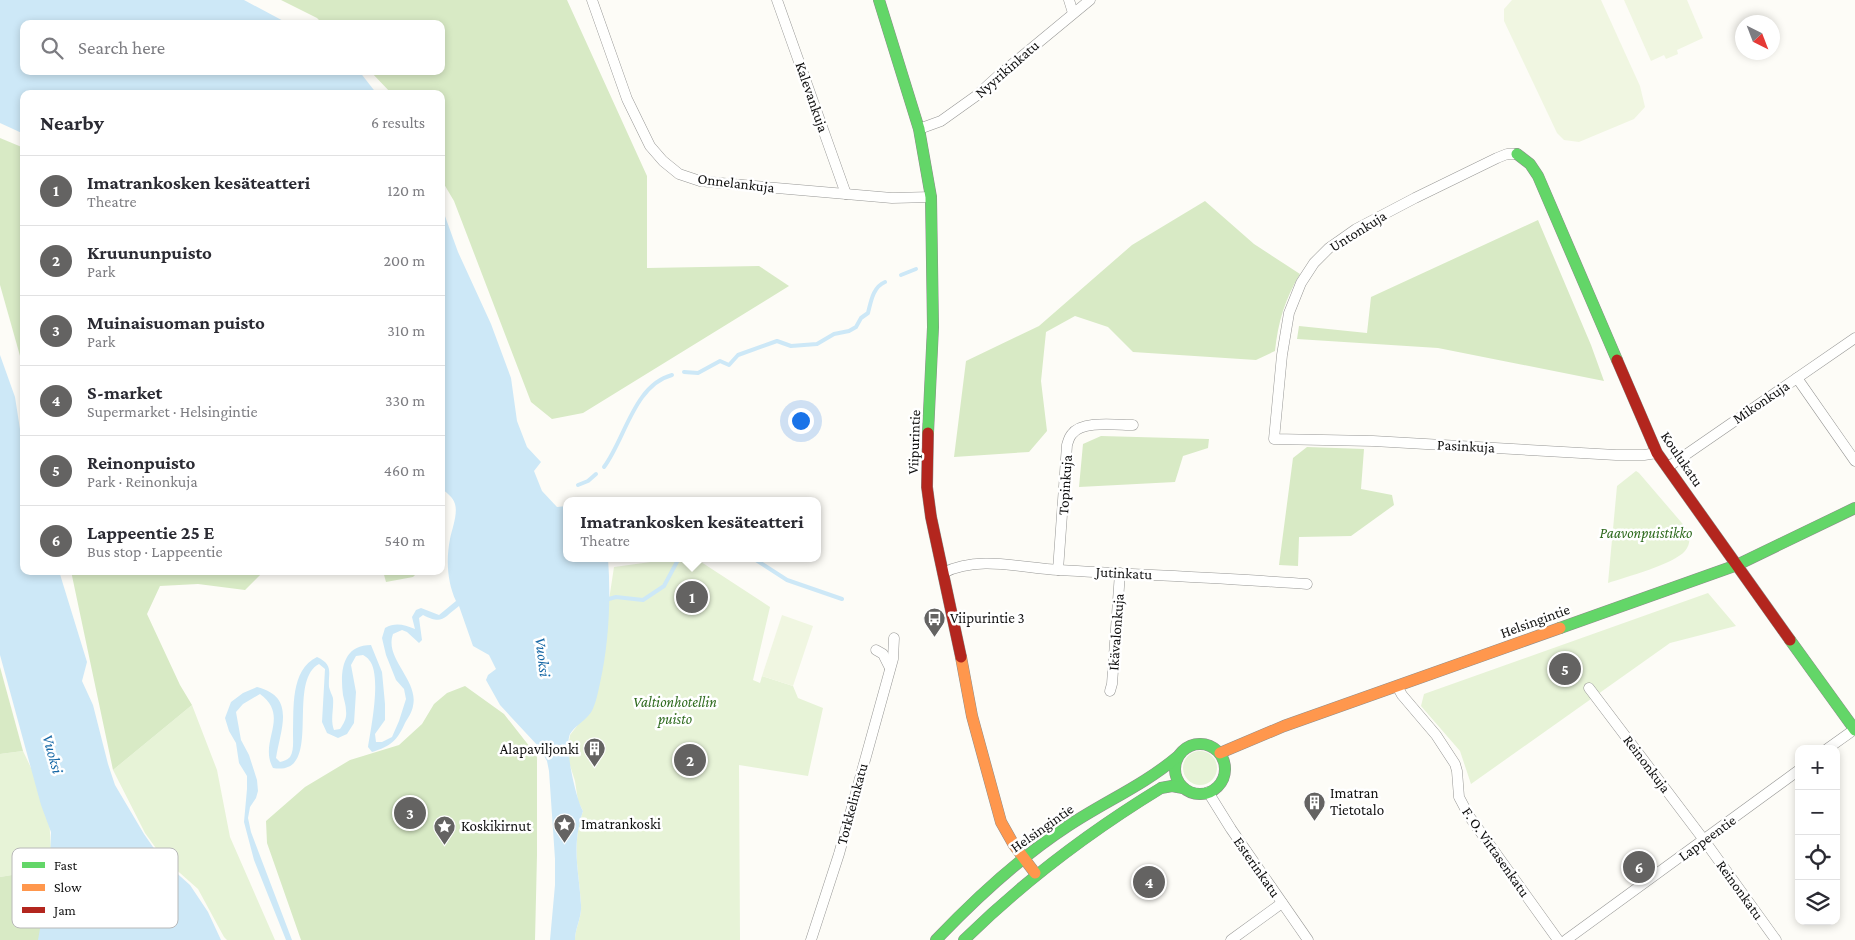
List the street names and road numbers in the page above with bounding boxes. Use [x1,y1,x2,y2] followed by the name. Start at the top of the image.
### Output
[972,37,1043,102] street label: Nyyrikinkatu
[792,60,832,135] street label: Kalevankuja
[696,170,775,197] street label: Onnelankuja
[1327,207,1390,256] street label: Untonkuja
[1730,377,1793,428] street label: Mikonkuja
[905,409,924,475] street label: Viipurintie
[1658,429,1706,489] street label: Koulukatu
[1437,436,1495,457] street label: Pasinkuja
[1055,454,1076,516] street label: Topinkuja
[1093,563,1153,583] street label: Jutinkatu
[1105,593,1128,671] street label: Ikävalonkuja
[1498,601,1573,642] street label: Helsingintie
[1619,732,1674,797] street label: Reinonkuja
[833,761,871,847] street label: Torkkelinkatu
[1008,800,1077,856] street label: Helsingintie
[1459,804,1533,900] street label: F. O. Virtasenkatu
[1675,812,1740,865] street label: Lappeentie
[1230,834,1284,900] street label: Esterinkatu
[1713,857,1767,923] street label: Reinonkatu

